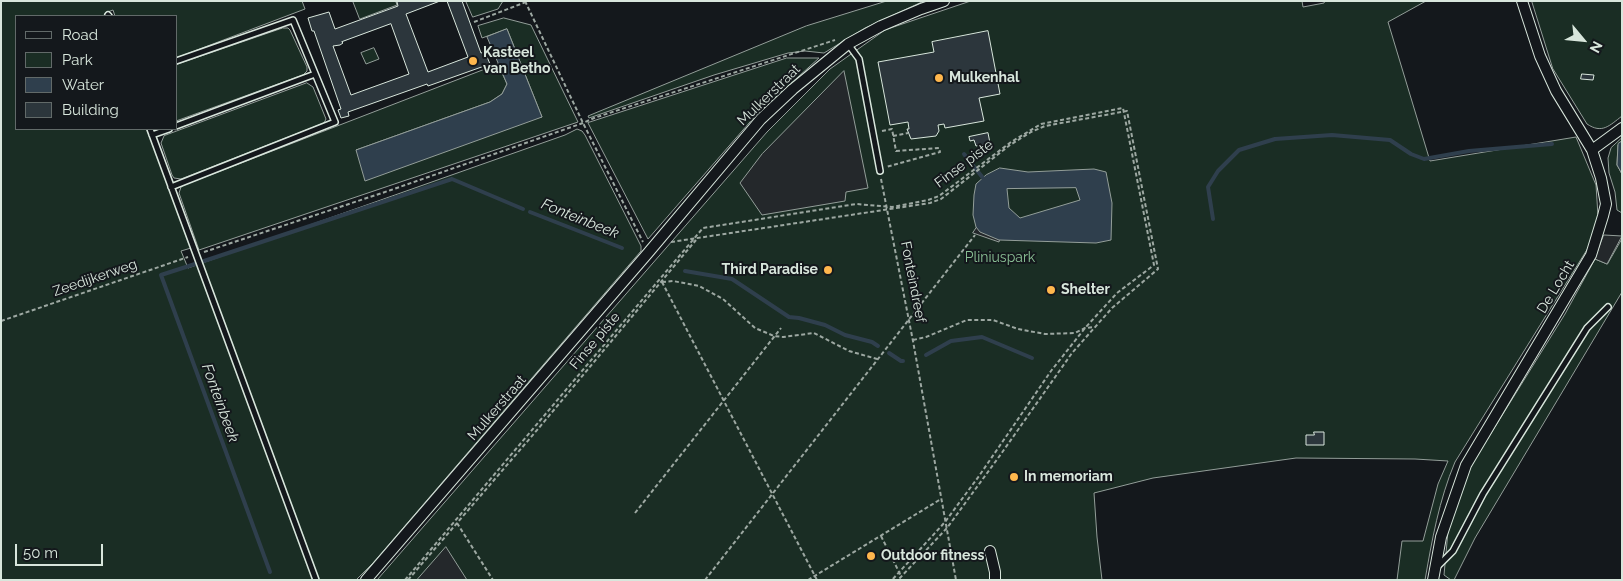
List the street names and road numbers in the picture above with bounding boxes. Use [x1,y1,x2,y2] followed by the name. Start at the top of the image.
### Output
[734,61,804,129] street label: Mulkerstraat
[931,136,997,192] street label: Finse piste
[897,240,929,324] street label: Fonteindreef
[51,256,139,300] street label: Zeedijkerweg
[1534,258,1578,316] street label: De Locht
[566,309,624,373] street label: Finse piste
[464,372,530,444] street label: Mulkerstraat

